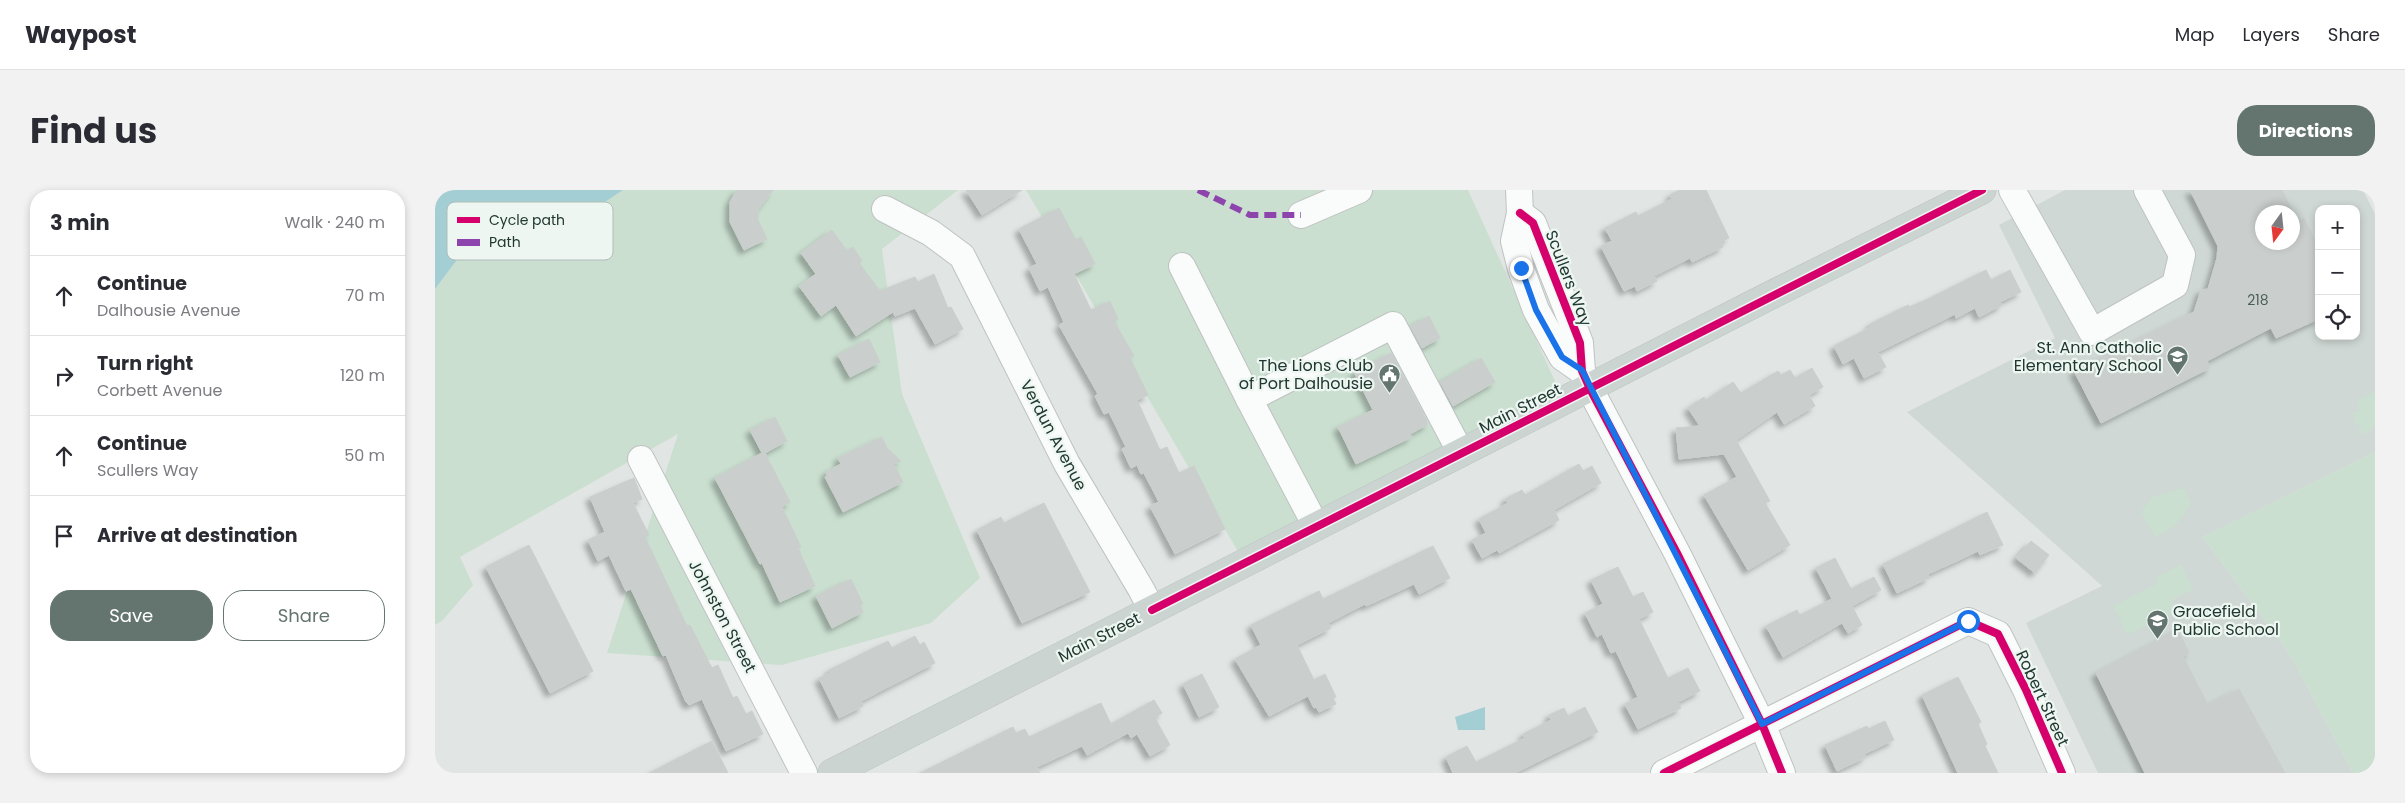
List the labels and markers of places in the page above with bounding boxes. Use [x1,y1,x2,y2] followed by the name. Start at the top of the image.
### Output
[2014,336,2162,377] place label: St. Ann Catholic Elementary School
[2166,344,2190,375] school or university icon: St. Ann Catholic Elementary School
[1239,354,1373,395] place label: The Lions Club of Port Dalhousie
[1377,362,1401,393] public building icon: The Lions Club of Port Dalhousie
[2173,600,2279,641] place label: Gracefield Public School
[2145,608,2169,639] school or university icon: Gracefield Public School

